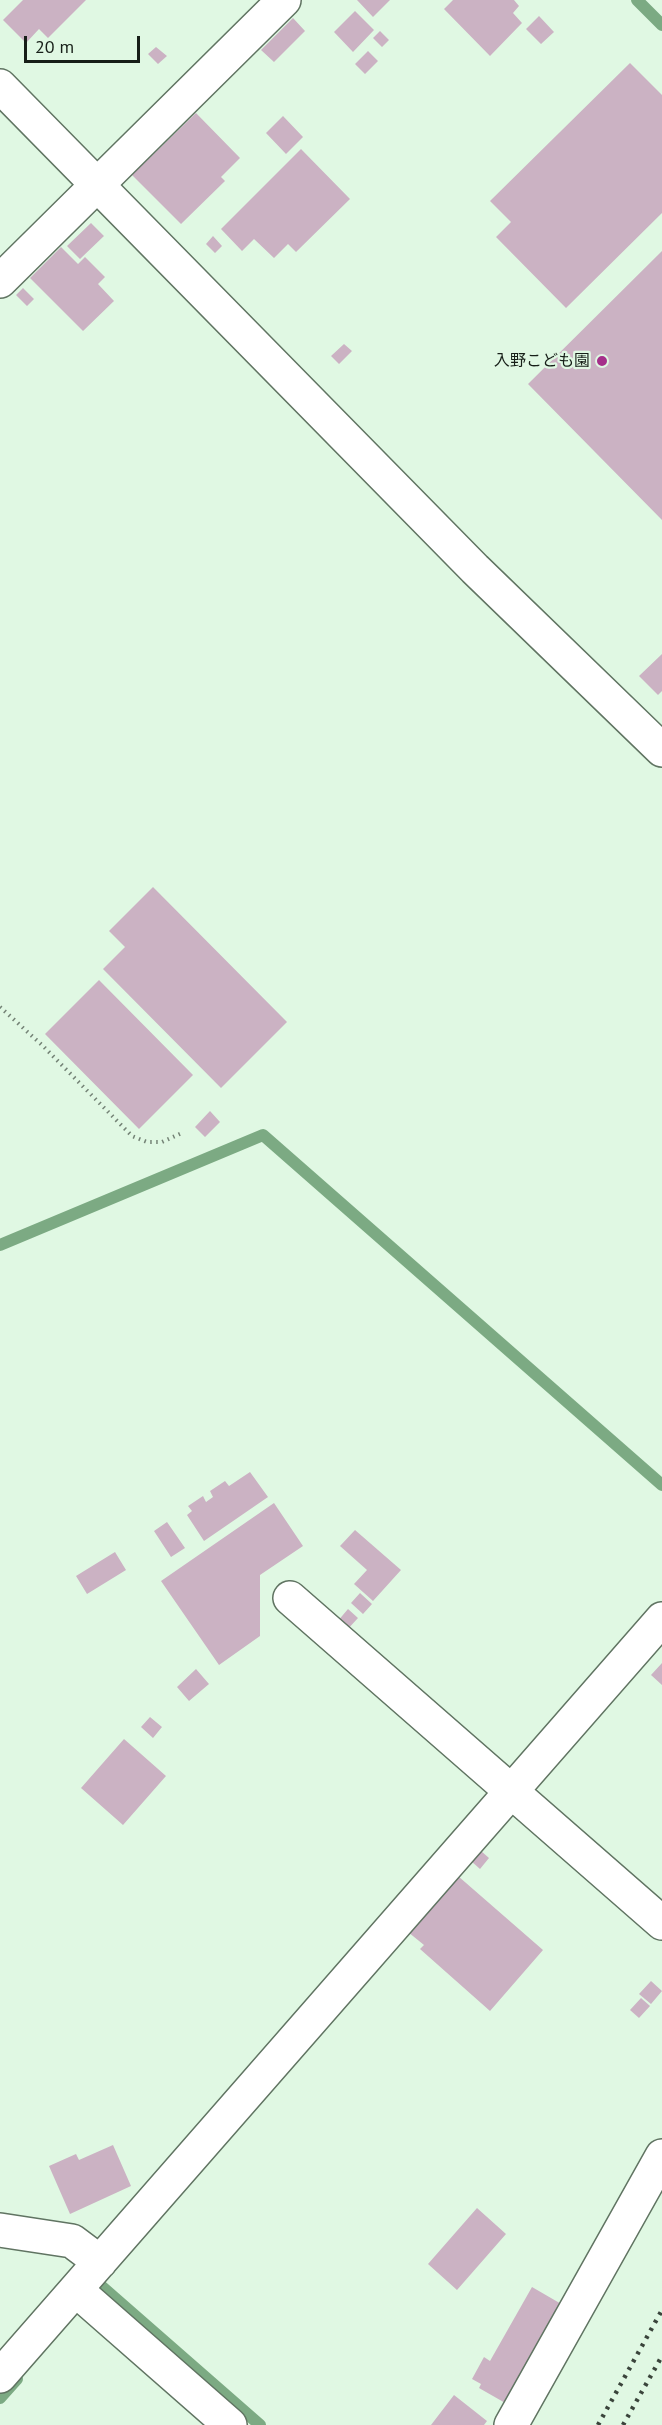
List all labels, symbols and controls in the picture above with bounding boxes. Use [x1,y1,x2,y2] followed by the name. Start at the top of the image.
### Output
[27,24,142,62] scale bar
[35,35,74,58] text: 20 m
[494,351,590,371] place label: 入野こども園
[595,354,609,368] marker: 入野こども園

